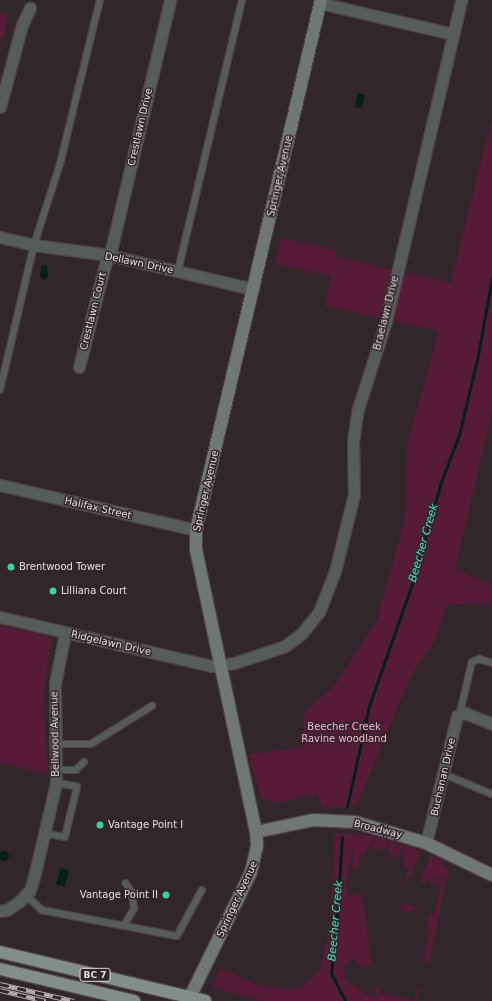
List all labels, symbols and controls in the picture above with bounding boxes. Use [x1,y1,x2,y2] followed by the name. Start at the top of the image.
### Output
[125,87,155,167] street label: Crestlawn Drive
[265,134,295,218] street label: Springer Avenue
[104,250,174,276] street label: Dellawn Drive
[77,271,109,351] street label: Crestlawn Court
[371,274,401,352] street label: Braelawn Drive
[191,449,221,533] street label: Springer Avenue
[63,494,133,522] street label: Halifax Street
[406,502,442,584] water label: Beecher Creek
[19,561,105,573] place label: Brentwood Tower
[6,562,16,572] marker: Brentwood Tower
[61,585,127,597] place label: Lilliana Court
[48,586,58,596] marker: Lilliana Court
[70,628,152,658] street label: Ridgelawn Drive
[48,691,62,777] street label: Bellwood Avenue
[301,720,387,744] park label: Beecher Creek Ravine woodland
[428,737,458,817] street label: Buchanan Drive
[352,817,404,841] street label: Broadway
[108,819,183,831] place label: Vantage Point I
[95,820,105,830] marker: Vantage Point I
[214,859,260,939] street label: Springer Avenue
[326,880,346,962] water label: Beecher Creek
[80,889,158,901] place label: Vantage Point II
[161,890,171,900] marker: Vantage Point II
[79,968,111,982] road number: BC 7

